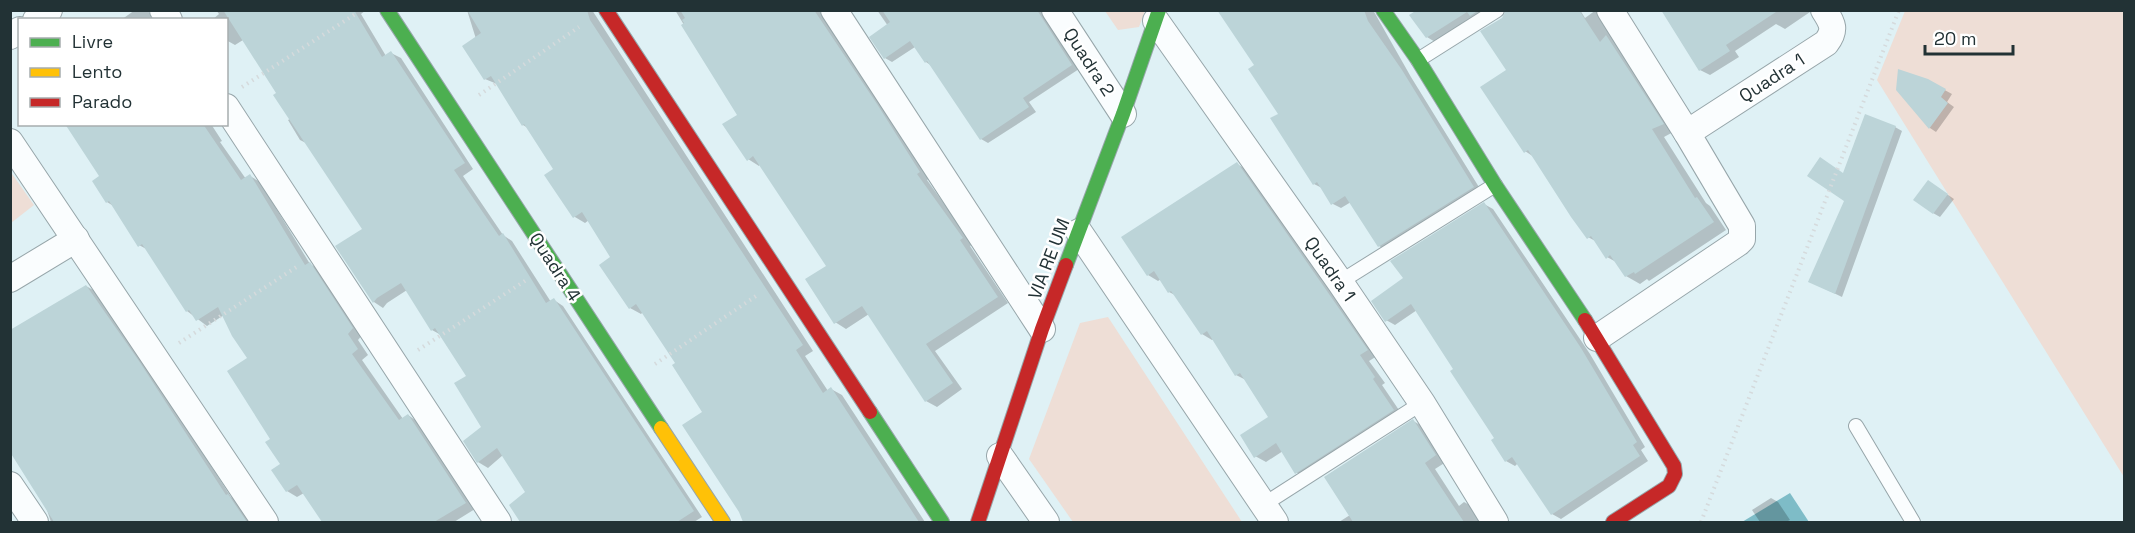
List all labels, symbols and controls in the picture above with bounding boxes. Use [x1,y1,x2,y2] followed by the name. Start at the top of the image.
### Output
[18,18,228,126] legend
[1925,18,2014,56] scale bar
[1059,23,1120,100] street label: Quadra 2
[1934,27,1977,50] text: 20 m
[72,30,113,53] text: Livre
[1735,48,1809,107] street label: Quadra 1
[72,60,122,83] text: Lento
[72,90,132,113] text: Parado
[1023,215,1074,303] street label: VIA RE UM
[525,228,586,305] street label: Quadra 4
[1300,232,1361,306] street label: Quadra 1

